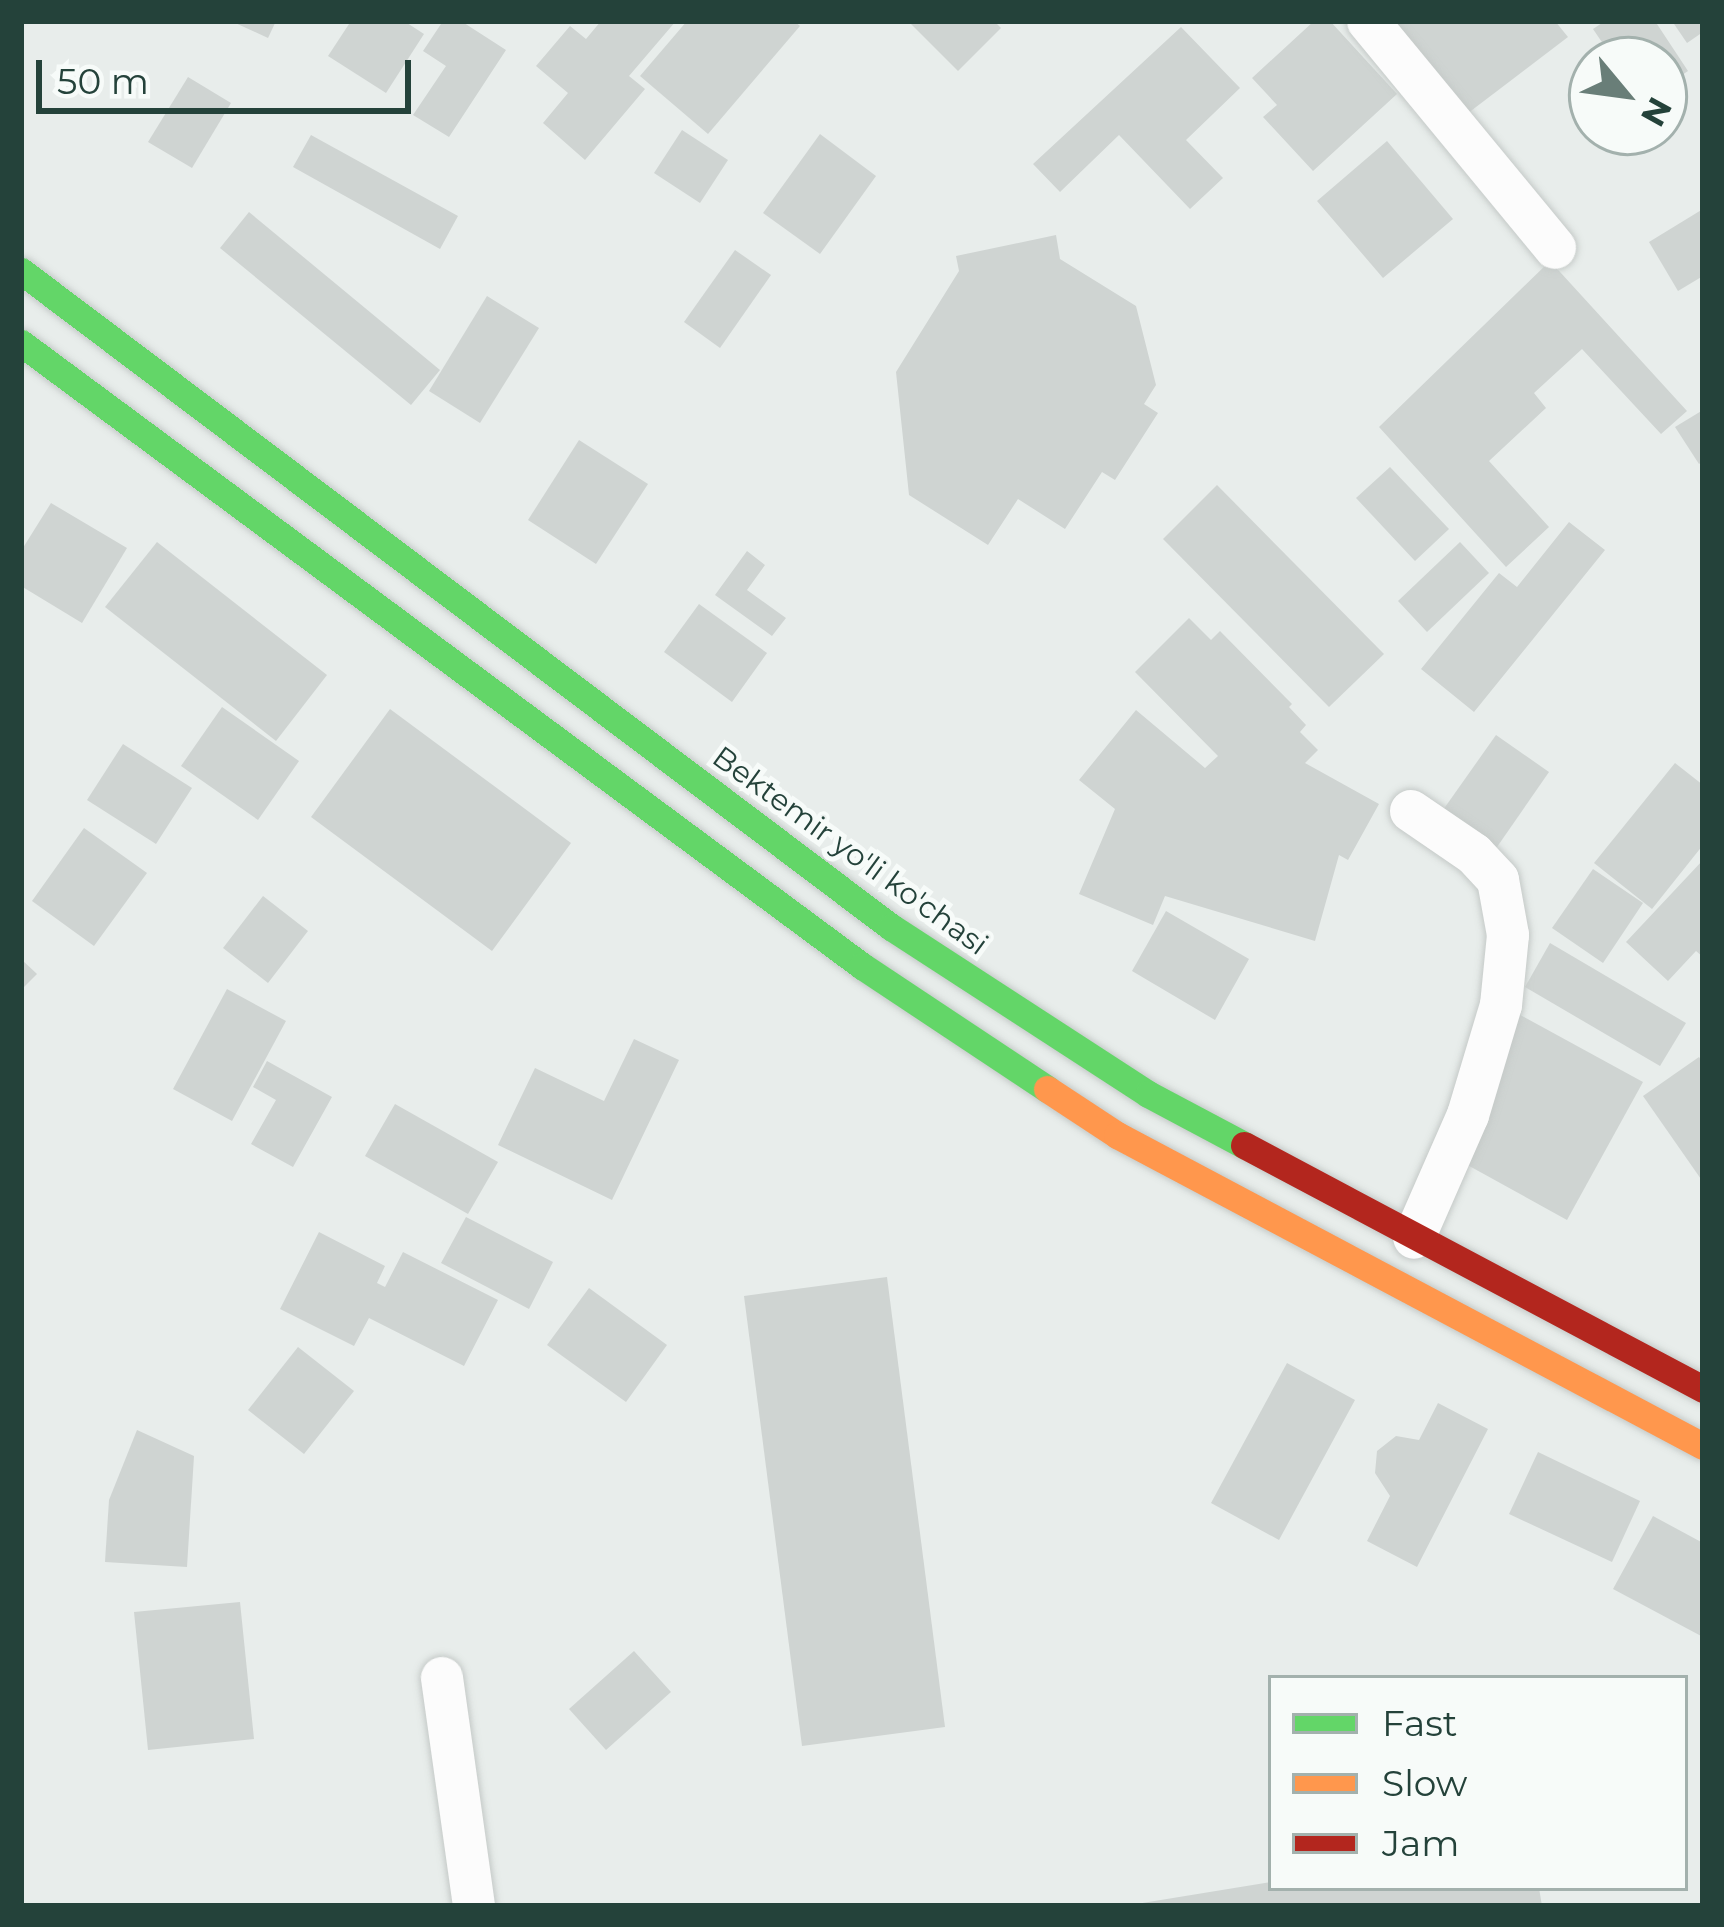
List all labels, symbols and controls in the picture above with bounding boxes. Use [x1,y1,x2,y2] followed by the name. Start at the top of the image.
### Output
[42,36,417,110] scale bar
[1568,36,1688,156] north arrow
[57,59,149,103] text: 50 m
[1633,91,1681,133] text: N
[706,739,994,963] street label: Bektemir yo'li ko'chasi
[1268,1675,1688,1891] legend
[1382,1701,1457,1745] text: Fast
[1382,1761,1468,1805] text: Slow
[1382,1821,1459,1865] text: Jam

